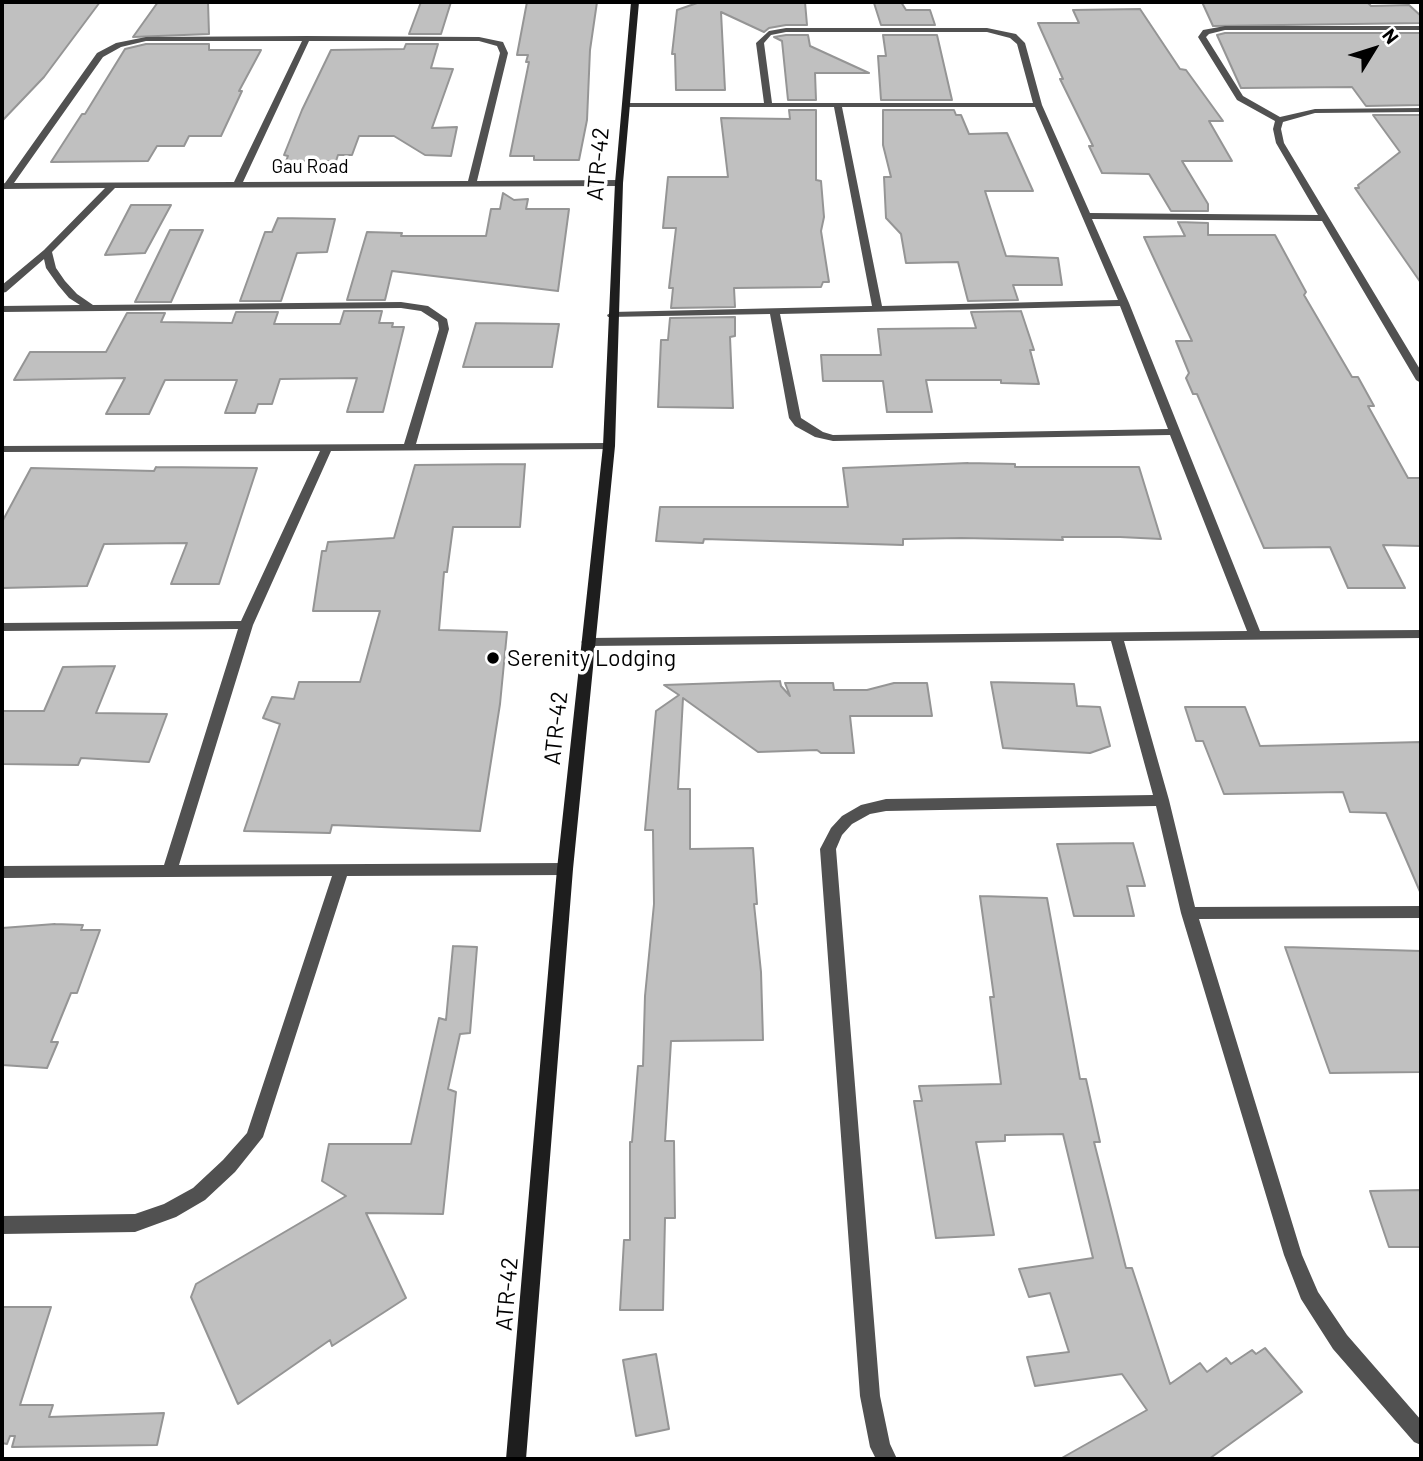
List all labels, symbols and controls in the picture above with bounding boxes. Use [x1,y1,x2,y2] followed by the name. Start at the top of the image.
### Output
[1339,14,1409,84] north arrow
[1378,24,1404,48] text: N
[581,126,615,202] street label: ATR-42
[271,156,349,178] street label: Gau Road
[507,644,676,672] place label: Serenity Lodging
[485,650,501,666] marker: Serenity Lodging
[538,690,574,766] street label: ATR-42
[490,1256,524,1332] street label: ATR-42

